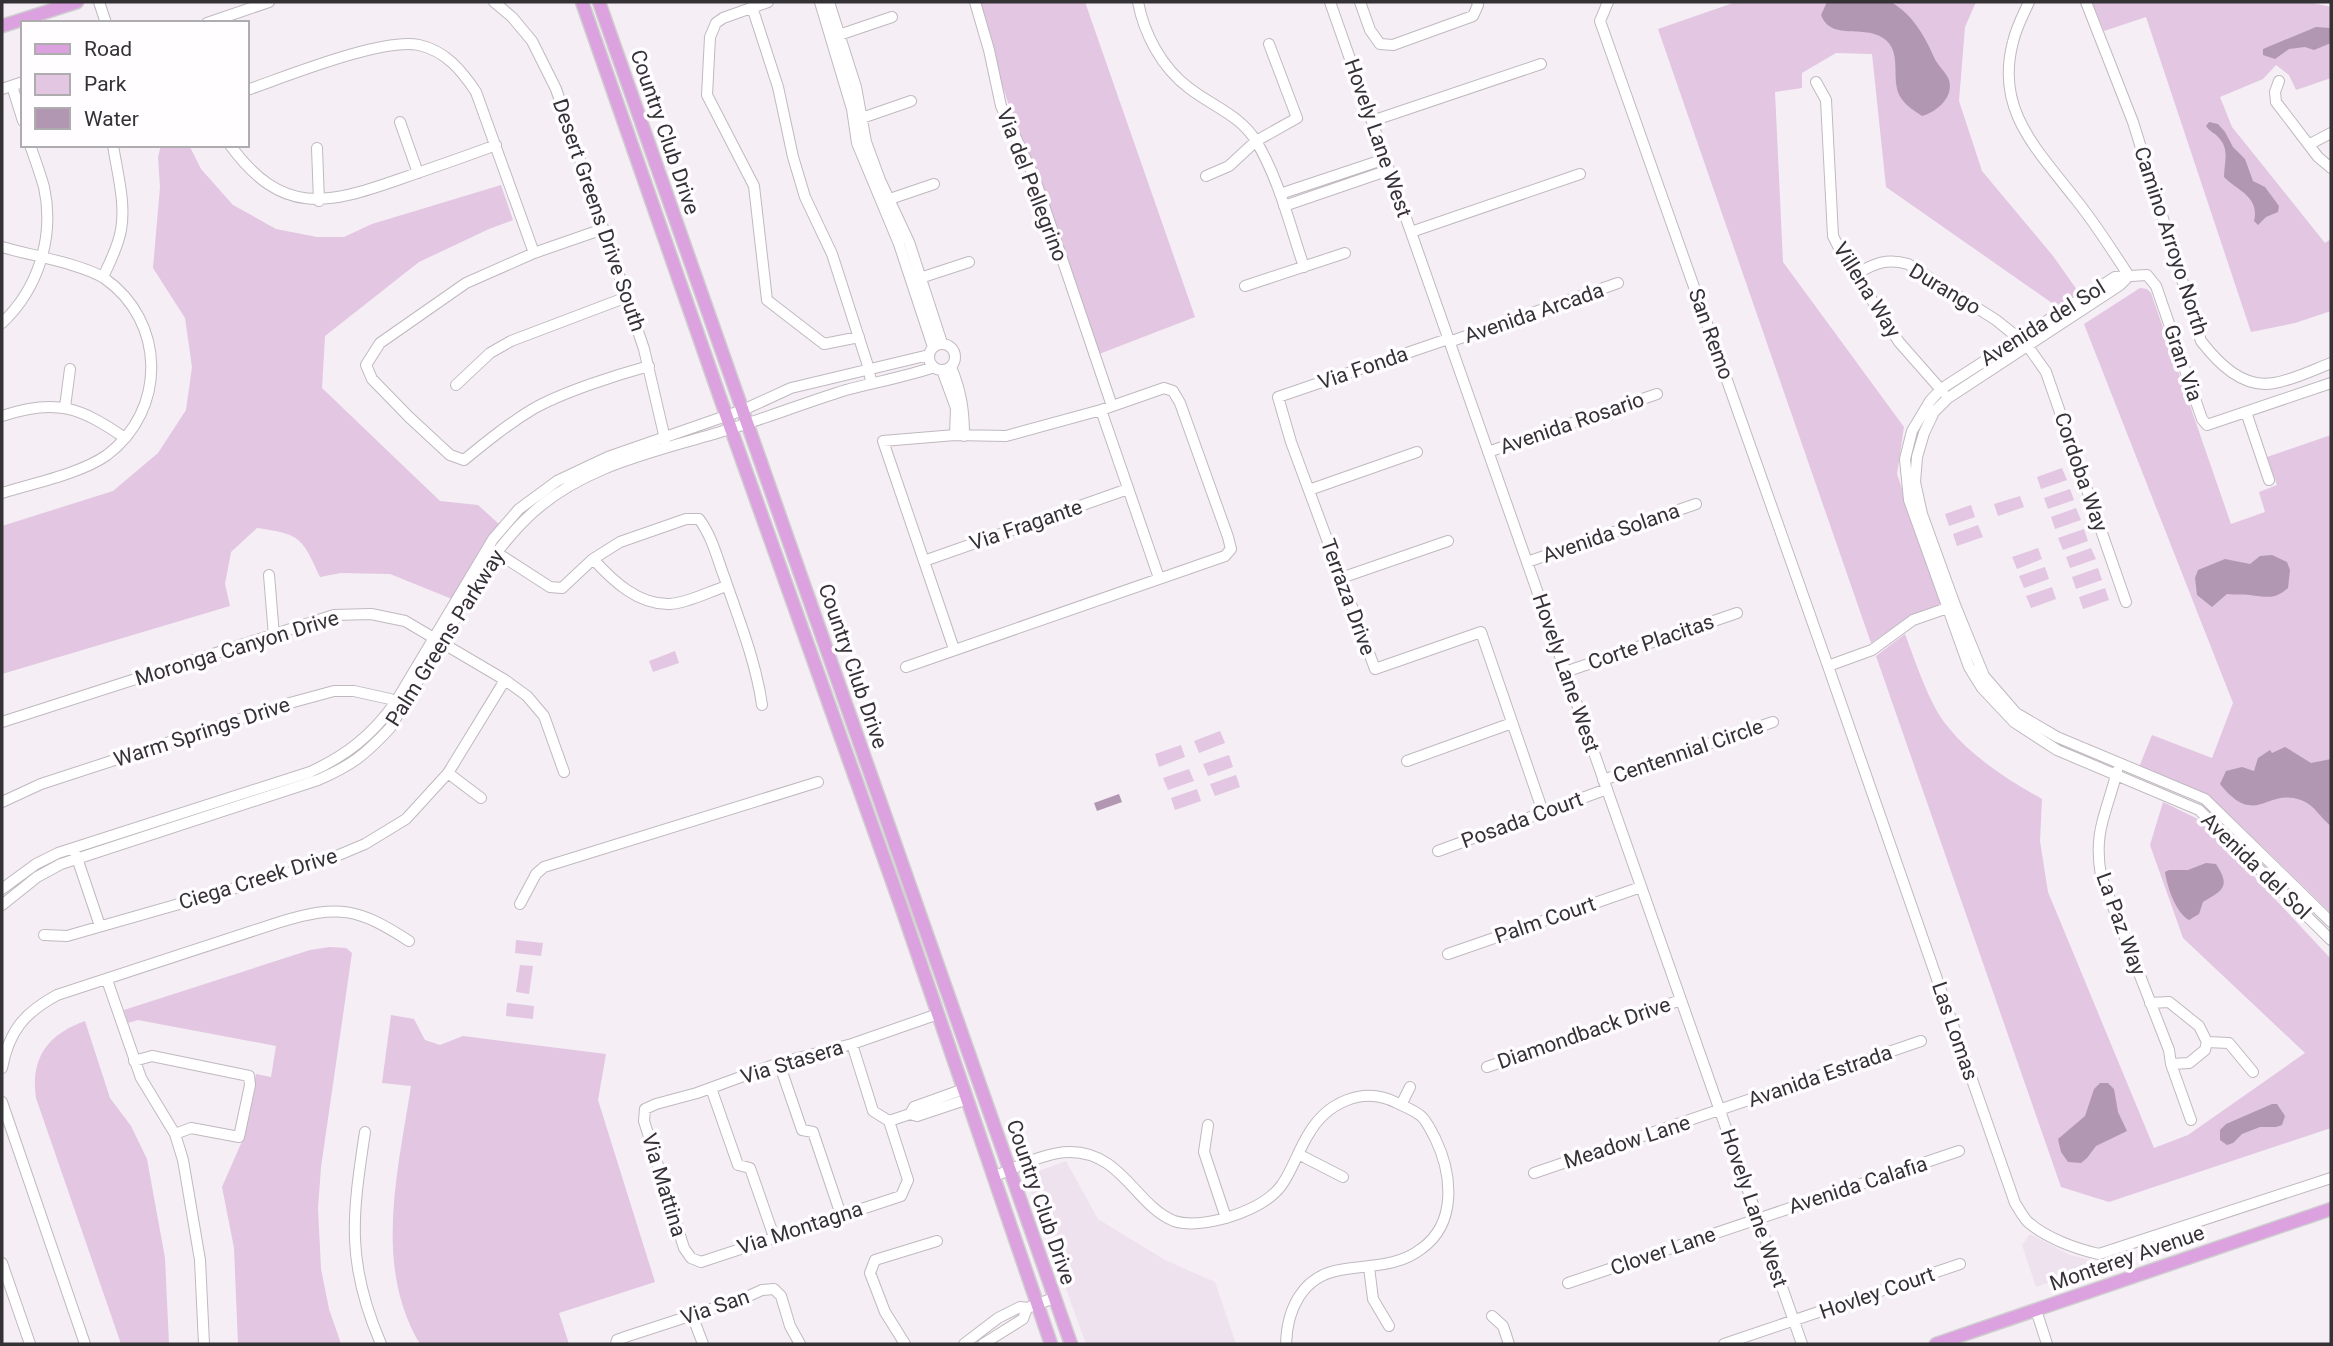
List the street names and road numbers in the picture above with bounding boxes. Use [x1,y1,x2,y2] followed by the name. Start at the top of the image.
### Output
[626,46,704,218] street label: Country Club Drive
[1340,56,1416,221] street label: Hovely Lane West
[548,95,650,335] street label: Desert Greens Drive South
[992,105,1072,265] street label: Via del Pellegrino
[2129,144,2213,338] street label: Camino Arroyo North
[1828,238,1906,342] street label: Villena Way
[1905,258,1985,320] street label: Durango
[1976,275,2110,371] street label: Avenida del Sol
[1461,278,1607,348] street label: Avenida Arcada
[1683,285,1739,383] street label: San Remo
[2159,322,2207,404] street label: Gran Via
[1315,341,1411,395] street label: Via Fonda
[1497,387,1647,459] street label: Avenida Rosario
[2049,409,2113,535] street label: Cordoba Way
[967,495,1085,555] street label: Via Fragante
[1539,498,1683,568] street label: Avenida Solana
[1316,536,1380,658] street label: Terraza Drive
[381,545,509,731] street label: Palm Greens Parkway
[814,580,892,752] street label: Country Club Drive
[1528,591,1604,756] street label: Hovely Lane West
[132,606,342,690] street label: Moronga Canyon Drive
[1585,609,1717,675] street label: Corte Placitas
[111,692,293,772] street label: Warm Springs Drive
[1610,714,1766,788] street label: Centennial Circle
[1458,787,1586,853] street label: Posada Court
[2196,808,2316,924] street label: Avenida del Sol
[176,844,340,914] street label: Ciega Creek Drive
[2091,869,2151,979] street label: La Paz Way
[1491,892,1599,948] street label: Palm Court
[1927,979,1983,1083] street label: Las Lomas
[1494,992,1674,1074] street label: Diamondback Drive
[738,1035,846,1089] street label: Via Stasera
[1745,1040,1895,1112] street label: Avanida Estrada
[1561,1110,1693,1174] street label: Meadow Lane
[1002,1116,1080,1288] street label: Country Club Drive
[1716,1126,1792,1291] street label: Hovely Lane West
[637,1130,691,1240] street label: Via Mattina
[1786,1151,1930,1219] street label: Avenida Calafia
[734,1196,866,1260] street label: Via Montagna
[2047,1220,2207,1296] street label: Monterey Avenue
[1607,1222,1719,1280] street label: Clover Lane
[1816,1262,1938,1324] street label: Hovley Court
[678,1284,752,1330] street label: Via San

